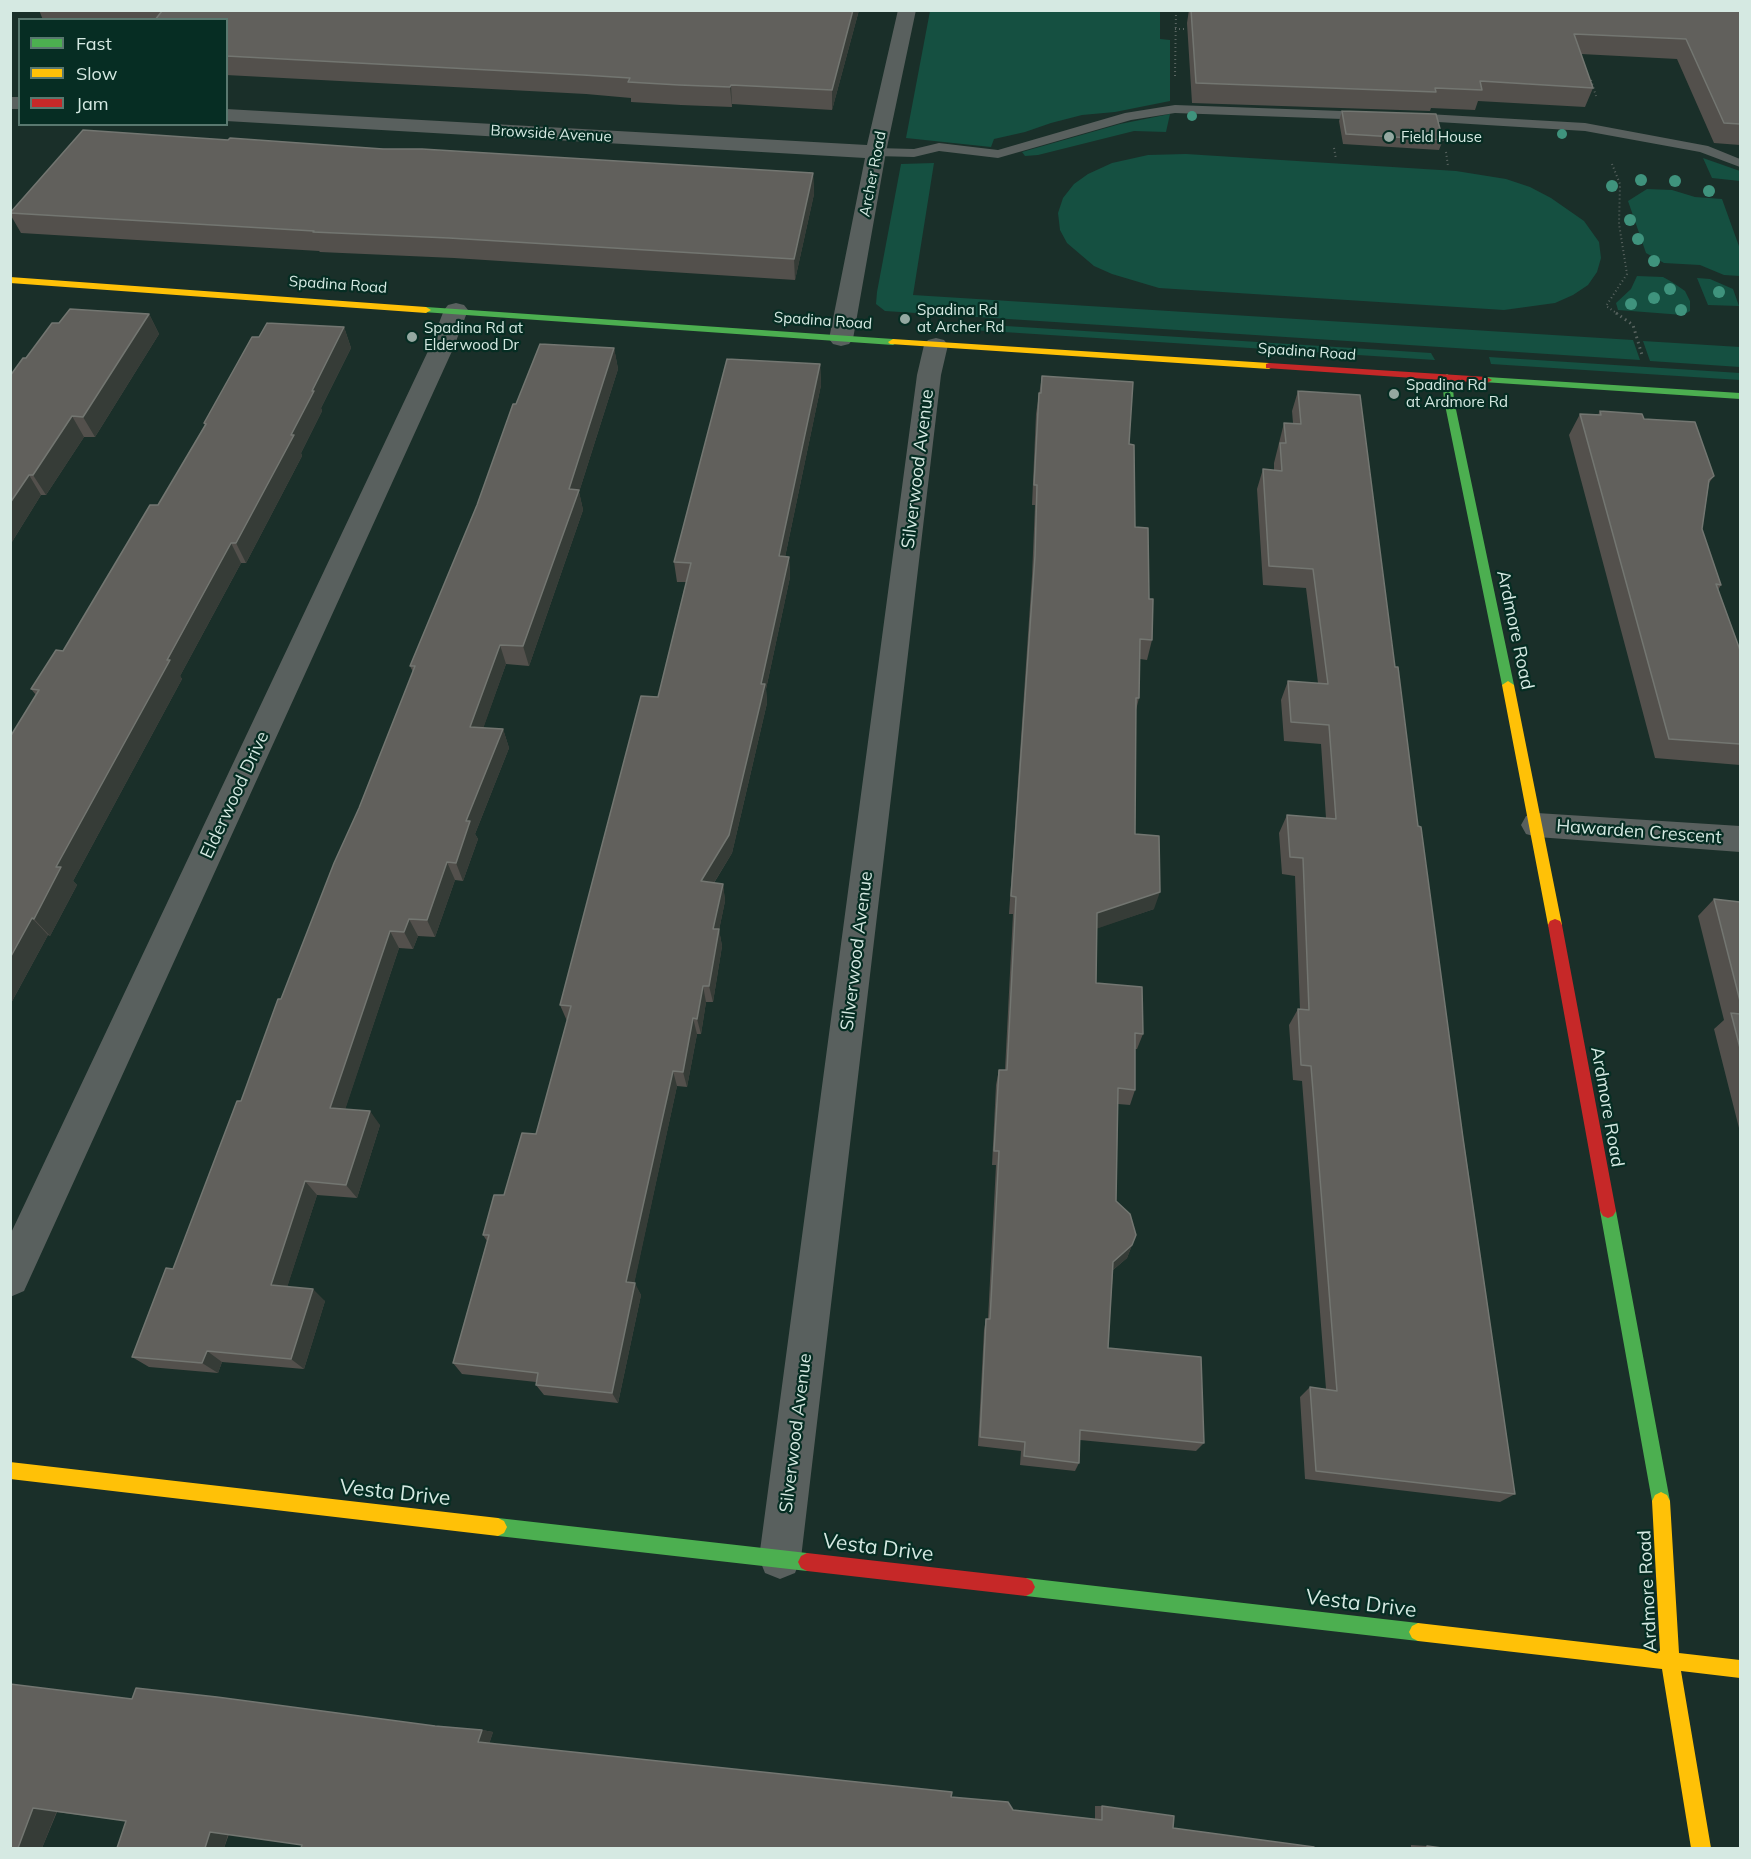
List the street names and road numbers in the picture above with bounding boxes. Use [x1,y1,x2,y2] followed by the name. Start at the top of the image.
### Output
[490,122,612,146] street label: Browside Avenue
[856,130,890,218] street label: Archer Road
[288,273,388,297] street label: Spadina Road
[773,309,873,333] street label: Spadina Road
[1257,340,1357,364] street label: Spadina Road
[898,388,938,550] street label: Silverwood Avenue
[1492,568,1538,692] street label: Ardmore Road
[196,728,274,862] street label: Elderwood Drive
[1556,815,1722,849] street label: Hawarden Crescent
[837,870,877,1032] street label: Silverwood Avenue
[1586,1045,1628,1169] street label: Ardmore Road
[776,1352,816,1514] street label: Silverwood Avenue
[338,1475,452,1511] street label: Vesta Drive
[821,1529,935,1567] street label: Vesta Drive
[1634,1530,1662,1652] street label: Ardmore Road
[1304,1585,1418,1623] street label: Vesta Drive

